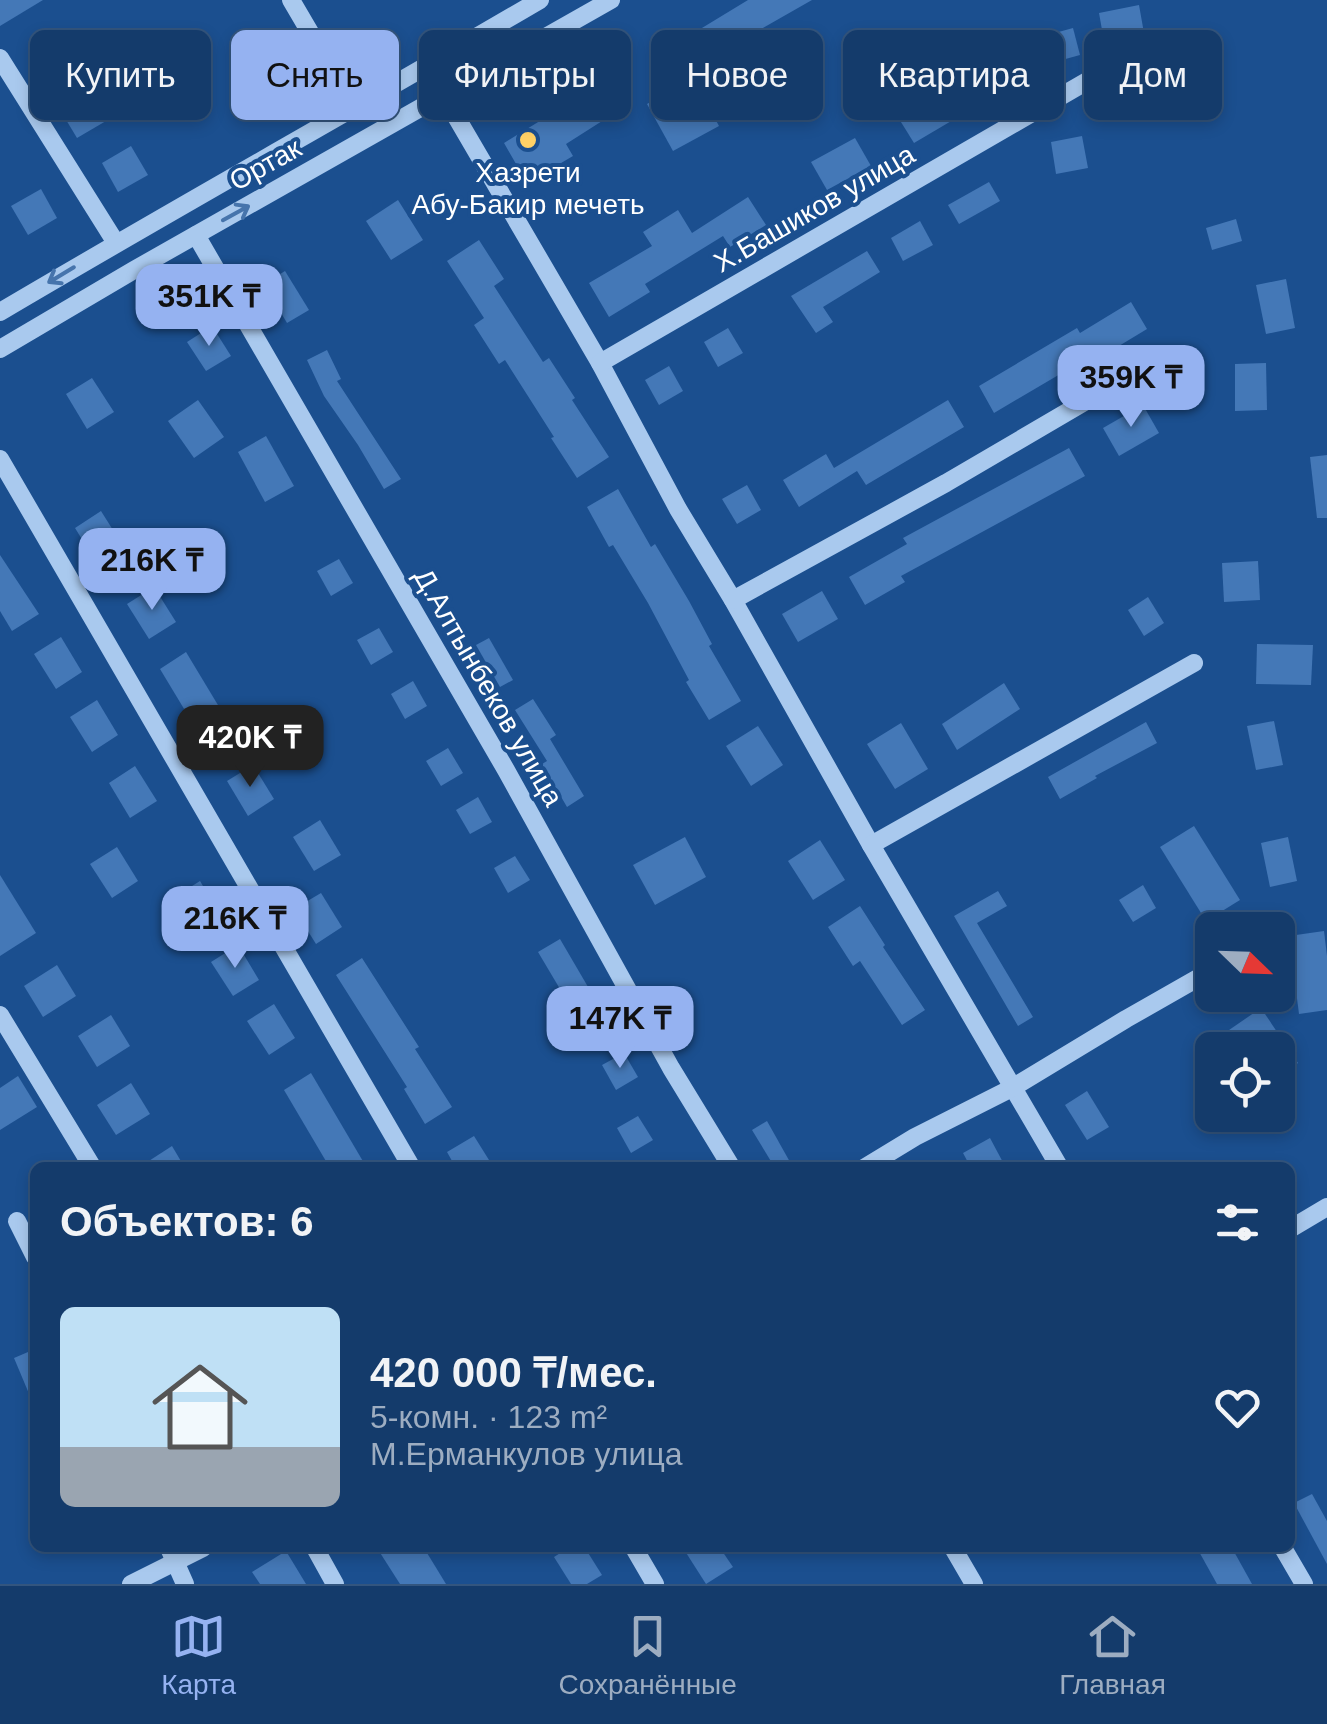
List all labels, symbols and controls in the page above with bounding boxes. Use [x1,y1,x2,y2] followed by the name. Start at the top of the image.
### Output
[30,30,211,120] chip: Купить
[231,30,399,120] chip: Снять
[419,30,631,120] chip: Фильтры
[651,30,823,120] chip: Новое
[843,30,1064,120] chip: Квартира
[1084,30,1222,120] chip: Дом
[517,129,539,151] marker: Хазрети Абу-Бакир мечеть
[224,132,307,197] street label: Ортак
[709,138,920,278] street label: Х.Башиков улица
[411,157,645,220] place label: Хазрети Абу-Бакир мечеть
[220,202,250,222] one-way arrow
[128,264,290,349] pin: 351K ₸
[47,265,76,285] one-way arrow
[158,278,260,314] text: 351K ₸
[1050,345,1212,430] pin: 359K ₸
[1080,359,1182,395] text: 359K ₸
[71,528,233,613] pin: 216K ₸
[101,542,203,578] text: 216K ₸
[408,563,570,812] street label: Д.Алтынбеков улица
[169,705,331,790] pin: 420K ₸
[199,719,301,755] text: 420K ₸
[154,886,316,971] pin: 216K ₸
[184,900,286,936] text: 216K ₸
[1195,912,1295,1012] north arrow
[1195,912,1295,1132] map controls
[539,986,701,1071] pin: 147K ₸
[569,1000,671,1036] text: 147K ₸
[1195,1032,1295,1132] button: locate
[1210,1195,1265,1250] icon: filters
[60,1198,314,1245] text: Объектов: 6
[140,1347,260,1467] icon: home
[370,1349,657,1396] text: 420 000 ₸/мес.
[1210,1380,1265,1435] icon: heart
[370,1399,607,1435] text: 5-комн. · 123 m²
[370,1436,683,1472] text: М.Ерманкулов улица
[161,1609,236,1701] tab: Карта
[559,1609,737,1701] tab: Сохранённые
[1059,1609,1166,1701] tab: Главная

